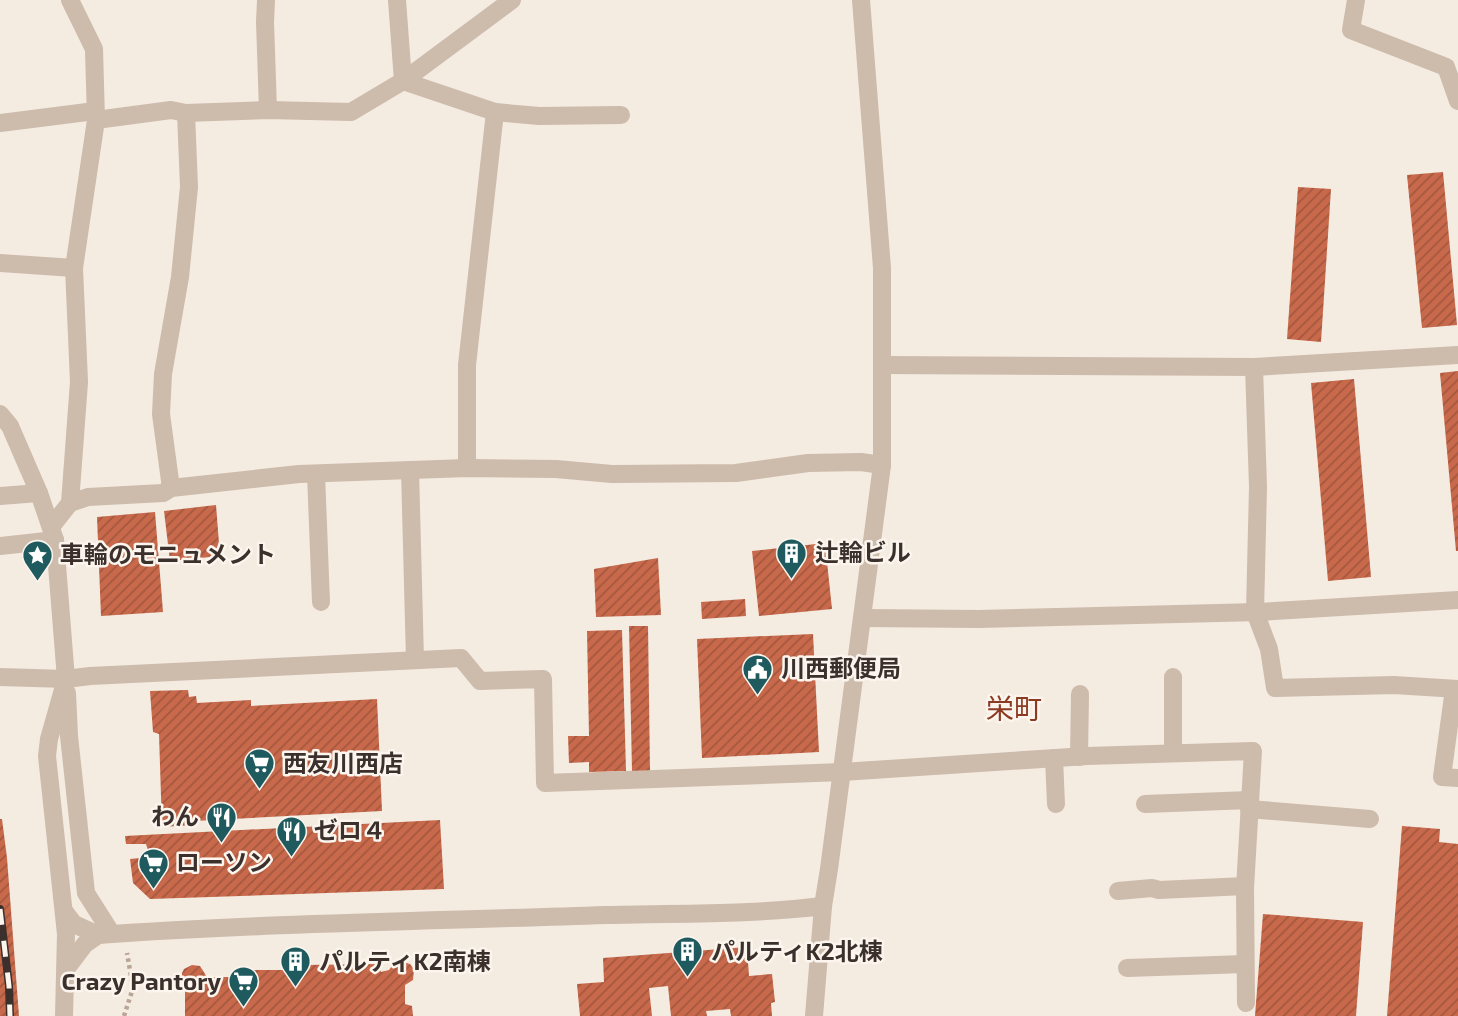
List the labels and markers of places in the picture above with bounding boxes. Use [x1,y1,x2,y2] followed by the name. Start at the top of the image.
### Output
[775,536,809,580] building icon: 辻輪ビル
[815,537,911,566] place label: 辻輪ビル
[20,538,54,582] place icon: 車輪のモニュメント
[60,539,276,568] place label: 車輪のモニュメント
[741,652,775,696] public building icon: 川西郵便局
[781,653,901,682] place label: 川西郵便局
[243,747,277,791] supermarket icon: 西友川西店
[283,748,403,777] place label: 西友川西店
[205,800,239,844] restaurant icon: わん
[151,801,199,830] place label: わん
[274,814,308,858] restaurant icon: ゼロ４
[314,815,386,844] place label: ゼロ４
[136,846,170,890] supermarket icon: ローソン
[176,847,272,876] place label: ローソン
[671,935,705,979] building icon: パルティK2北棟
[711,936,883,965] place label: パルティK2北棟
[279,945,313,989] building icon: パルティK2南棟
[319,946,491,975] place label: パルティK2南棟
[227,965,261,1009] supermarket icon: Crazy Pantory
[62,966,221,995] place label: Crazy Pantory

